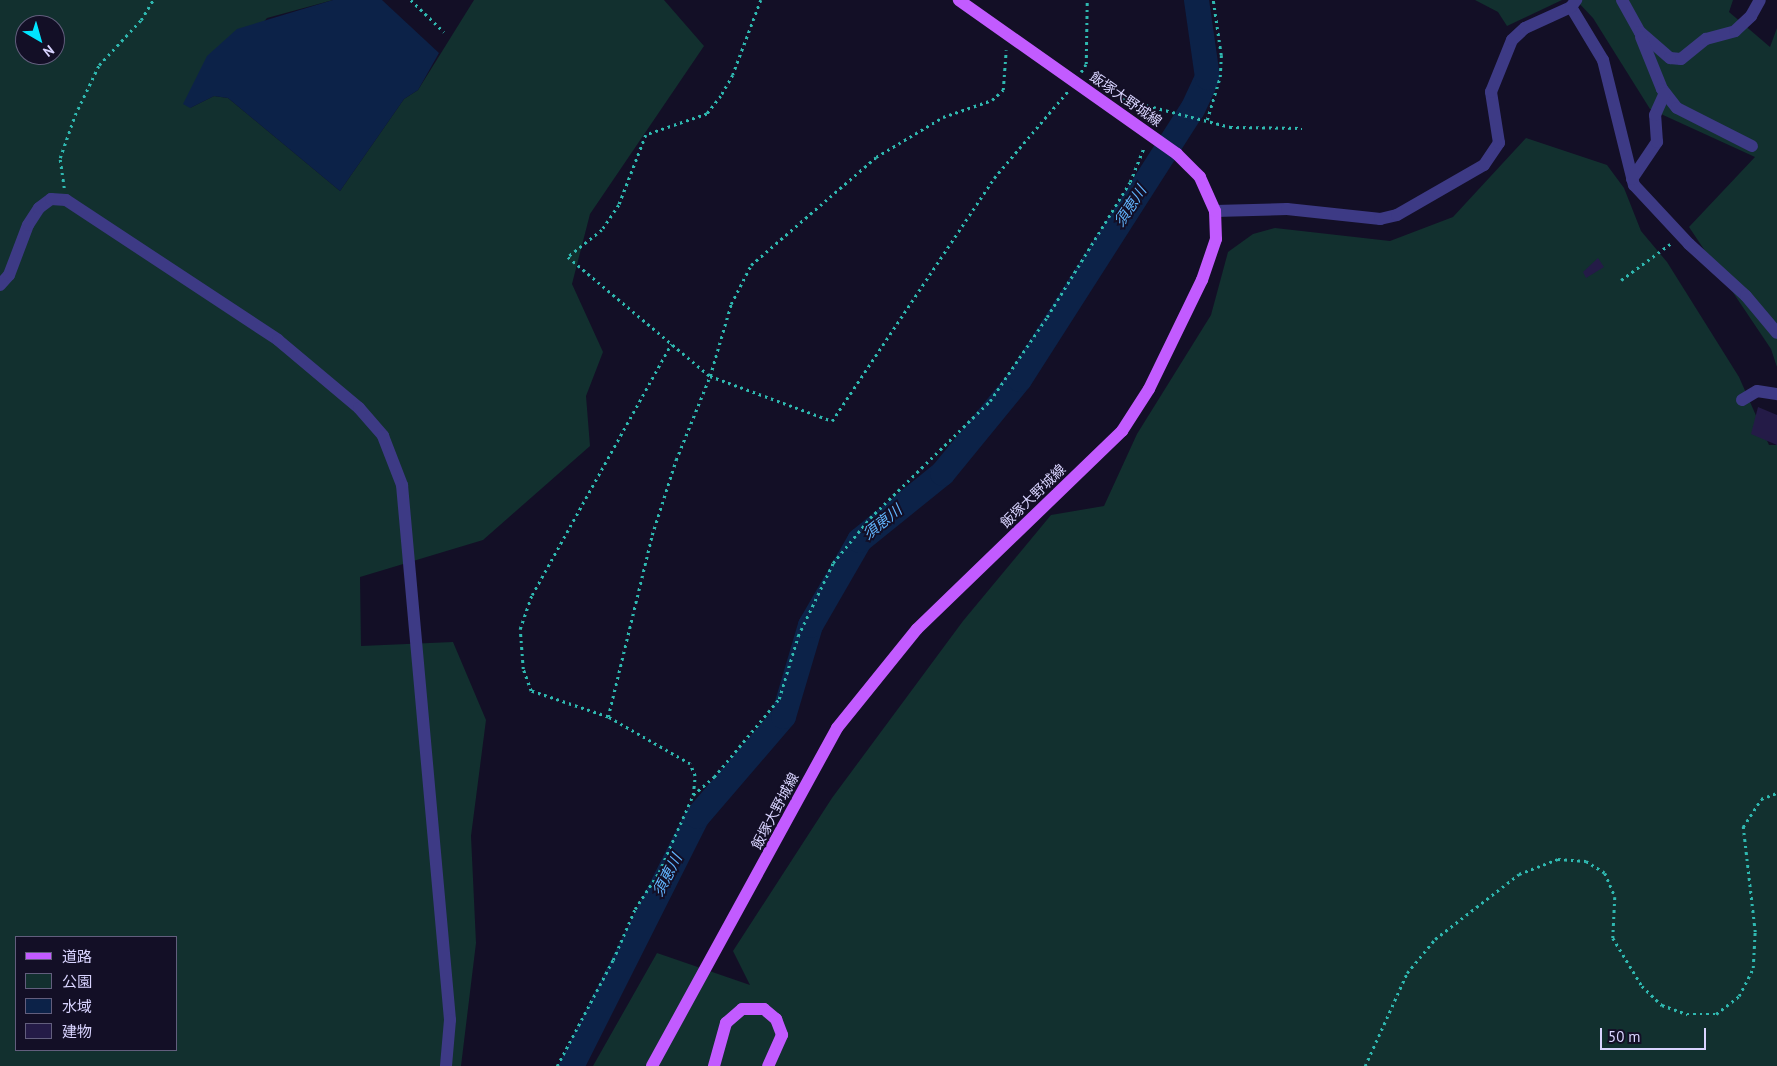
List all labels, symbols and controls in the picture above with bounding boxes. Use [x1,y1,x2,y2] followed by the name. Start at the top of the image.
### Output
[15,15,65,65] north arrow
[39,41,58,61] text: N
[1087,68,1165,130] street label: 飯塚大野城線
[1110,182,1150,230] water label: 須恵川
[997,461,1069,531] street label: 飯塚大野城線
[859,501,905,543] water label: 須恵川
[748,770,802,852] street label: 飯塚大野城線
[649,851,685,899] water label: 須恵川
[15,936,178,1051] legend
[62,947,92,966] text: 道路
[62,972,92,991] text: 公園
[62,997,92,1016] text: 水域
[1602,1018,1708,1050] scale bar
[62,1022,92,1041] text: 建物
[1608,1027,1641,1046] text: 50 m

